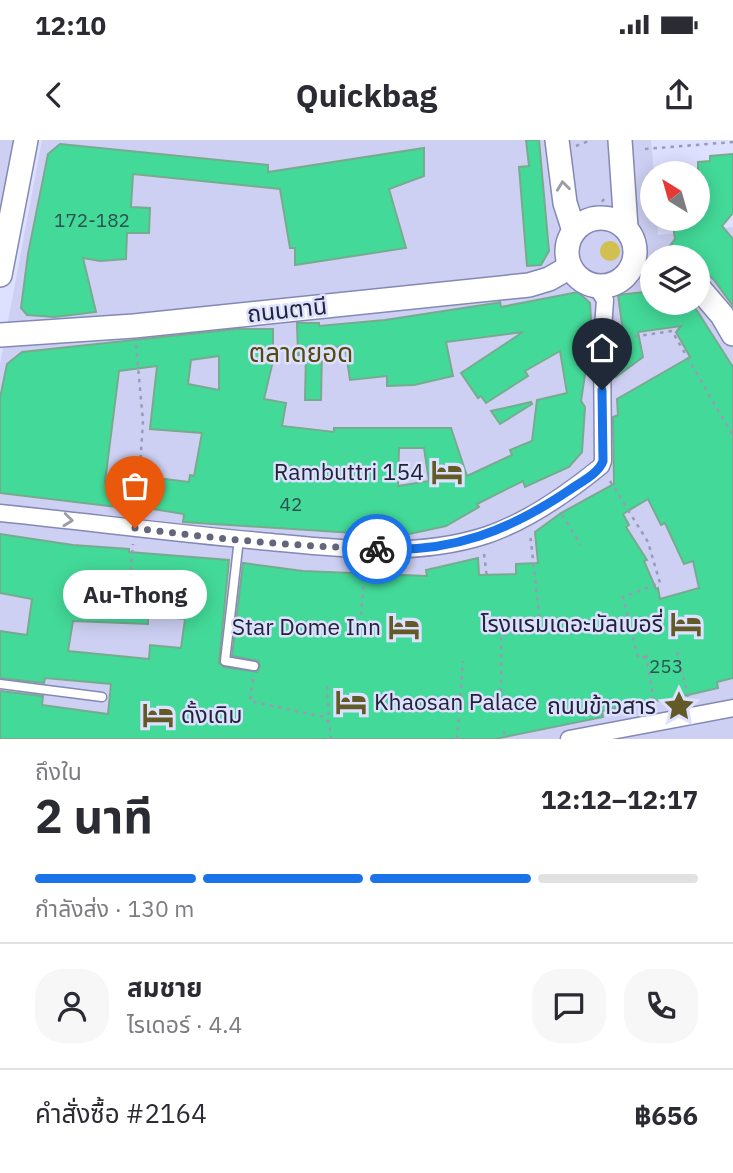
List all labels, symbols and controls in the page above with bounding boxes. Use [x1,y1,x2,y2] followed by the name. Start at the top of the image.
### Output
[35,8,106,42] text: 12:10
[296,74,437,116] text: Quickbag
[35,76,73,114] icon: back
[660,76,698,114] icon: share
[640,161,710,231] north arrow
[640,161,710,315] map controls
[555,180,570,192] one-way arrow
[54,208,130,232] house number: 172-182
[640,245,710,315] button: layers
[245,290,328,328] street label: ถนนตานี
[572,318,632,390] pin
[583,329,621,367] icon: home
[249,335,353,369] district label: ตลาดยอด
[430,455,464,489] hotel icon: Rambuttri 154
[105,456,165,528] pin
[274,456,424,486] place label: Rambuttri 154
[116,467,154,505] icon: bag
[280,492,302,516] house number: 42
[62,513,74,528] one-way arrow
[342,514,412,584] courier
[358,530,396,568] icon: bike
[63,570,207,619] callout: Au-Thong
[83,579,187,609] text: Au-Thong
[669,607,703,641] hotel icon: โรงแรมเดอะมัลเบอรี่
[481,608,663,638] place label: โรงแรมเดอะมัลเบอรี่
[387,610,421,644] hotel icon: Star Dome Inn
[232,611,381,641] place label: Star Dome Inn
[649,654,683,678] house number: 253
[334,685,368,719] hotel icon: Khaosan Palace
[374,686,537,716] place label: Khaosan Palace
[662,689,696,723] place icon: ถนนข้าวสาร
[547,690,656,720] place label: ถนนข้าวสาร
[141,698,175,732] hotel icon: ดั้งเดิม
[181,699,242,729] place label: ดั้งเดิม
[35,756,82,786] text: ถึงใน
[541,782,698,816] text: 12:12–12:17
[35,786,153,846] text: 2 นาที
[35,893,194,923] text: กำลังส่ง · 130 m
[35,969,109,1043] button: person
[532,969,606,1043] button: chat
[624,969,698,1043] button: phone
[127,970,203,1004] text: สมชาย
[127,1009,242,1039] text: ไรเดอร์ · 4.4
[35,1096,207,1130] text: คำสั่งซื้อ #2164
[634,1098,698,1132] text: ฿656

